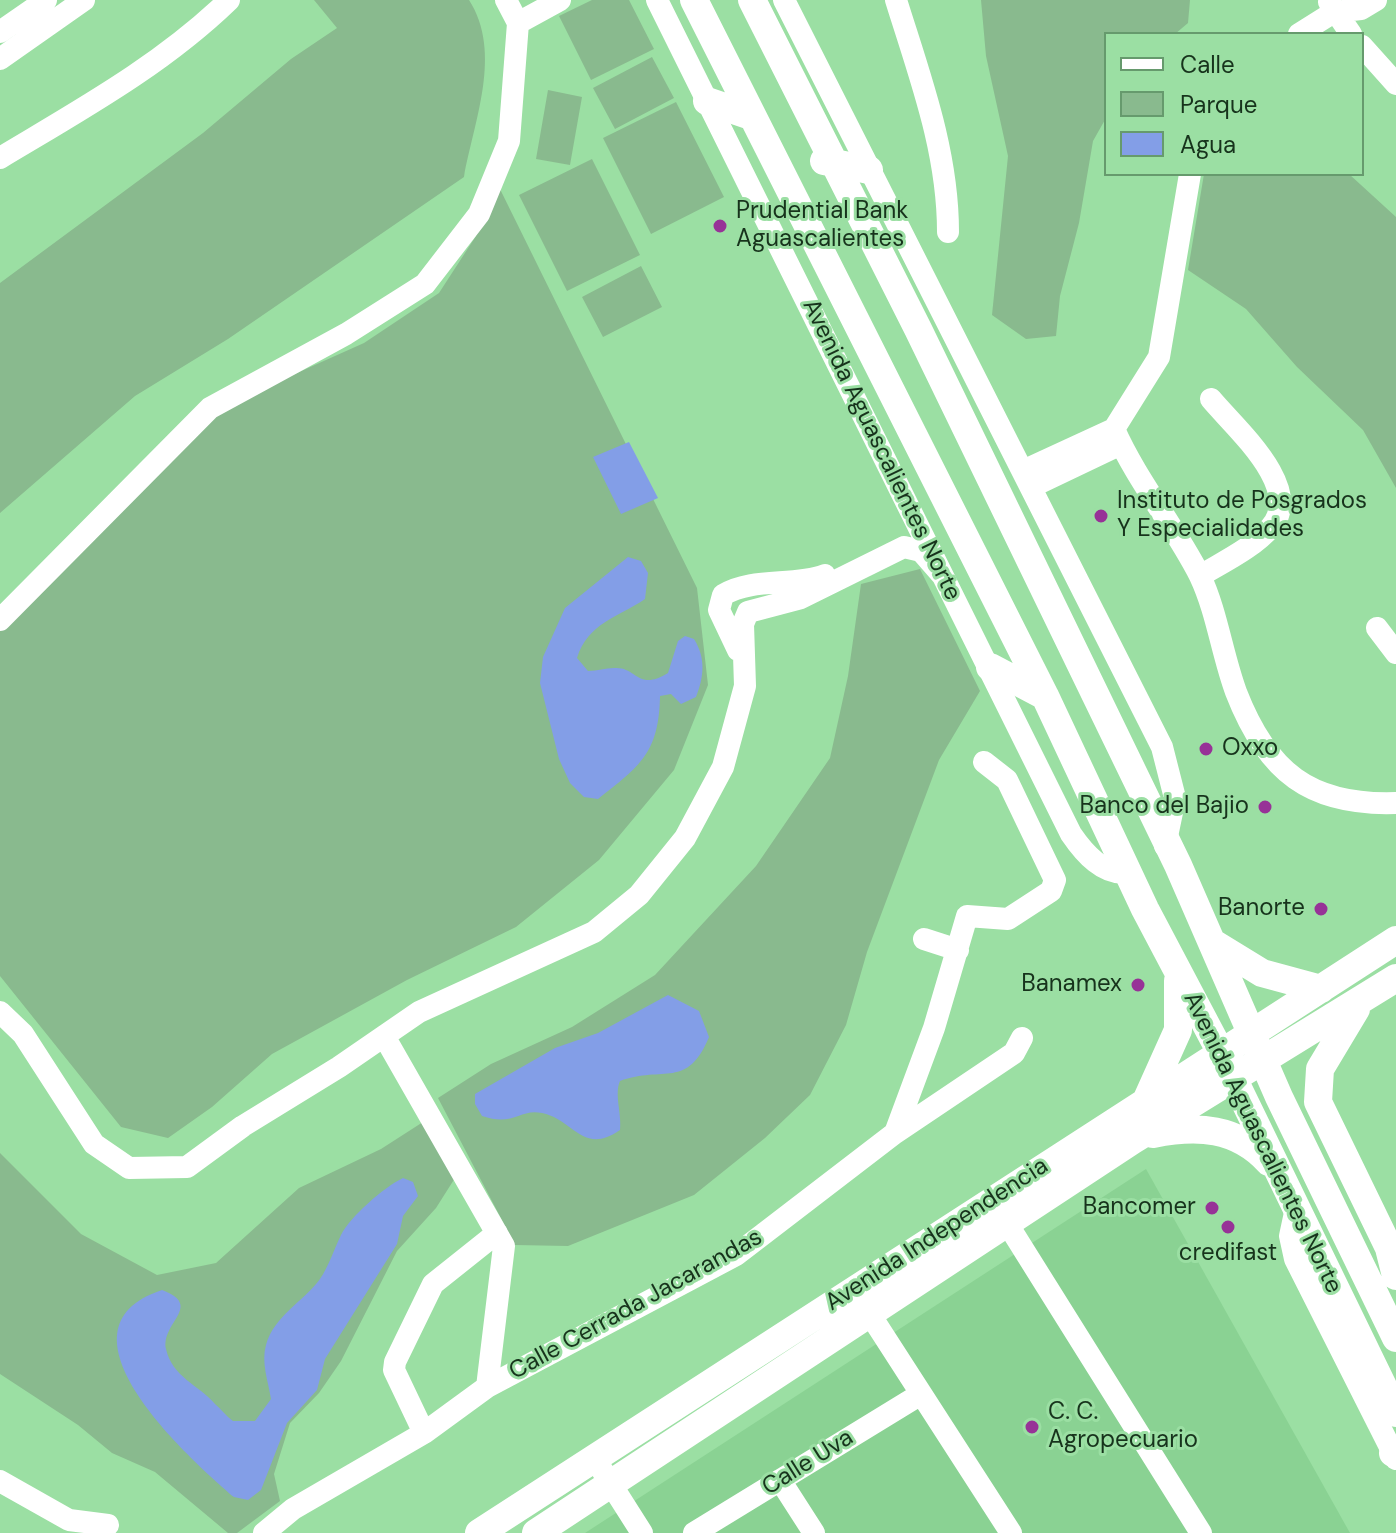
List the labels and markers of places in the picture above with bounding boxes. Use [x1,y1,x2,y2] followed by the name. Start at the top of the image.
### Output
[736,198,908,254] place label: Prudential Bank Aguascalientes
[711,217,729,235] marker: Prudential Bank Aguascalientes
[1117,488,1367,544] place label: Instituto de Posgrados Y Especialidades
[1092,507,1110,525] marker: Instituto de Posgrados Y Especialidades
[1222,735,1278,763] place label: Oxxo
[1197,740,1215,758] marker: Oxxo
[1080,793,1249,821] place label: Banco del Bajio
[1256,798,1274,816] marker: Banco del Bajio
[1218,895,1305,923] place label: Banorte
[1312,900,1330,918] marker: Banorte
[1021,971,1122,999] place label: Banamex
[1129,976,1147,994] marker: Banamex
[1083,1194,1196,1222] place label: Bancomer
[1203,1199,1221,1217] marker: Bancomer
[1219,1218,1237,1236] marker: credifast
[1179,1240,1277,1268] place label: credifast
[1048,1399,1198,1455] place label: C. C. Agropecuario
[1023,1418,1041,1436] marker: C. C. Agropecuario

